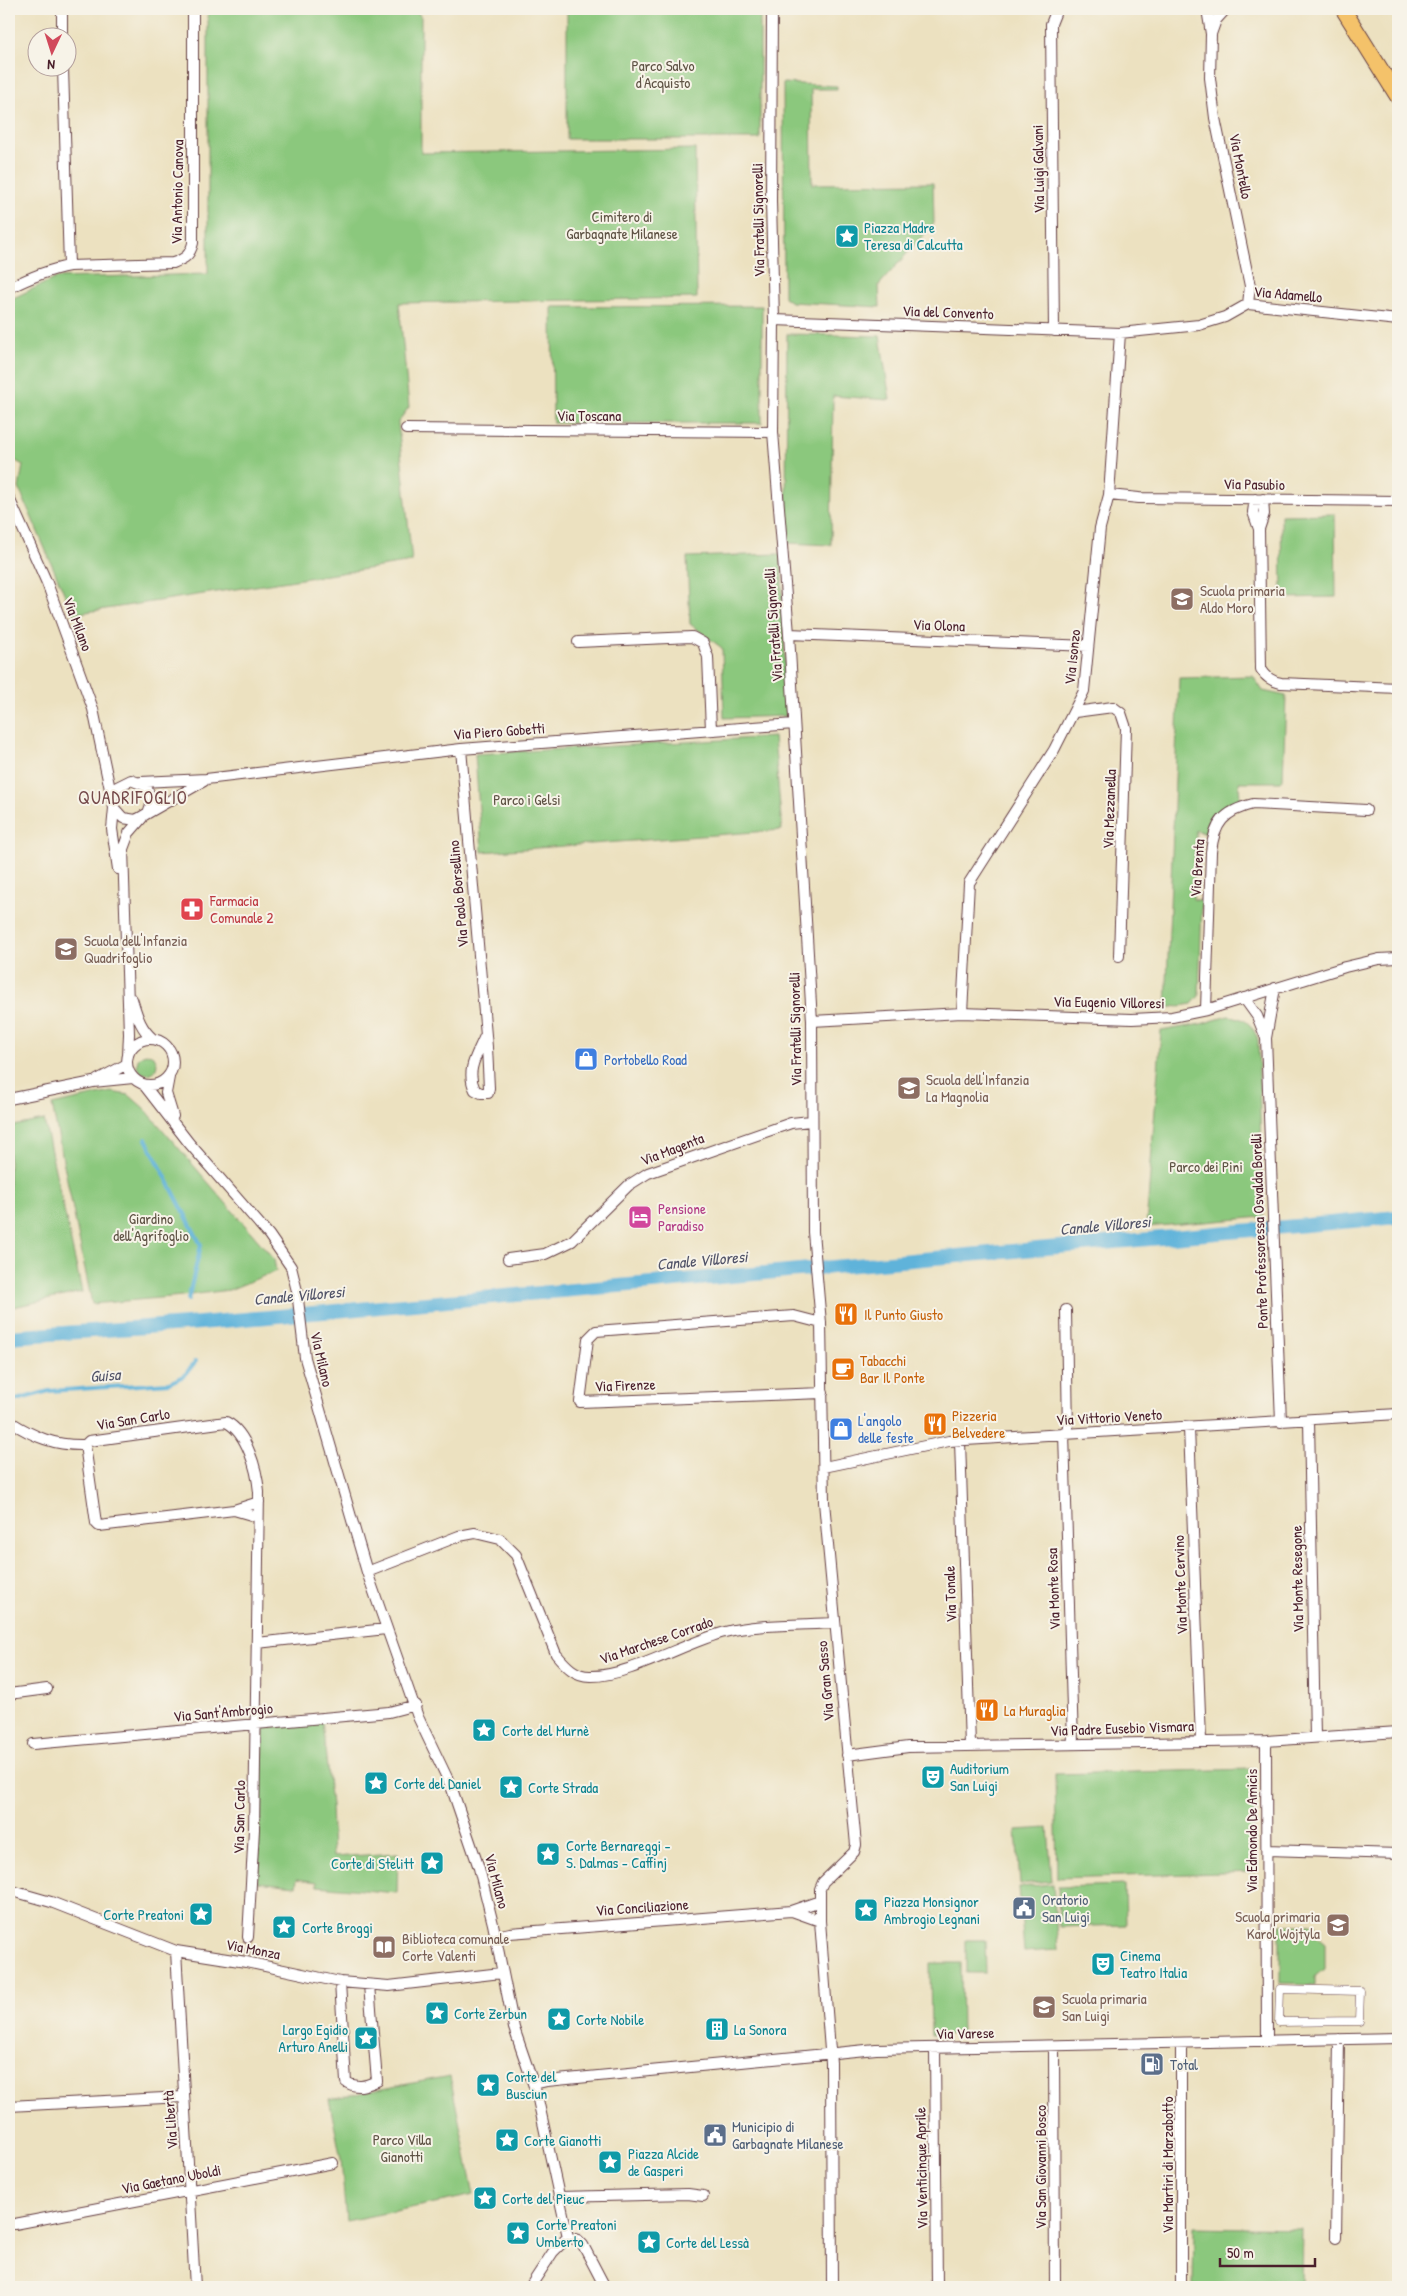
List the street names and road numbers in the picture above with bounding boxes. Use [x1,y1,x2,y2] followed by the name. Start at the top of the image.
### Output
[1027,125,1049,213] street label: Via Luigi Galvani
[1224,131,1258,201] street label: Via Montello
[166,139,188,245] street label: Via Antonio Canova
[747,163,769,277] street label: Via Fratelli Signorelli
[1253,281,1323,307] street label: Via Adamello
[902,300,994,324] street label: Via del Convento
[557,405,621,426] street label: Via Toscana
[1223,473,1285,495] street label: Via Pasubio
[759,567,787,683] street label: Via Fratelli Signorelli
[58,594,98,654] street label: Via Milano
[913,614,966,636] street label: Via Olona
[1059,628,1085,686] street label: Via Isonzo
[452,717,546,745] street label: Via Piero Gobetti
[1097,769,1121,849] street label: Via Mezzanella
[1184,838,1210,898] street label: Via Brenta
[443,840,473,948] street label: Via Paolo Borsellino
[784,972,806,1086] street label: Via Fratelli Signorelli
[1053,991,1165,1013] street label: Via Eugenio Villoresi
[637,1127,707,1171] street label: Via Magenta
[1245,1133,1273,1329] street label: Ponte Professoressa Osvalda Borelli
[305,1329,339,1389] street label: Via Milano
[594,1373,656,1397] street label: Via Firenze
[95,1403,171,1435] street label: Via San Carlo
[1055,1404,1163,1430] street label: Via Vittorio Veneto
[1286,1525,1308,1633] street label: Via Monte Resegone
[1168,1535,1192,1635] street label: Via Monte Cervino
[1041,1548,1065,1630] street label: Via Monte Rosa
[939,1565,961,1623] street label: Via Tonale
[597,1611,715,1669] street label: Via Marchese Corrado
[811,1640,839,1722] street label: Via Gran Sasso
[172,1697,274,1727] street label: Via Sant'Ambrogio
[1050,1715,1194,1741] street label: Via Padre Eusebio Vismara
[1241,1769,1262,1893] street label: Via Edmondo De Amicis
[228,1780,250,1854] street label: Via San Carlo
[480,1851,514,1911] street label: Via Milano
[595,1893,689,1921] street label: Via Conciliazione
[224,1933,282,1965] street label: Via Monza
[935,2022,995,2044] street label: Via Varese
[157,2090,183,2150] street label: Via Libertà
[1157,2097,1178,2233] street label: Via Martiri di Marzabotto
[1030,2105,1051,2229] street label: Via San Giovanni Bosco
[909,2107,933,2229] street label: Via Venticinque Aprile
[119,2159,223,2199] street label: Via Gaetano Uboldi

